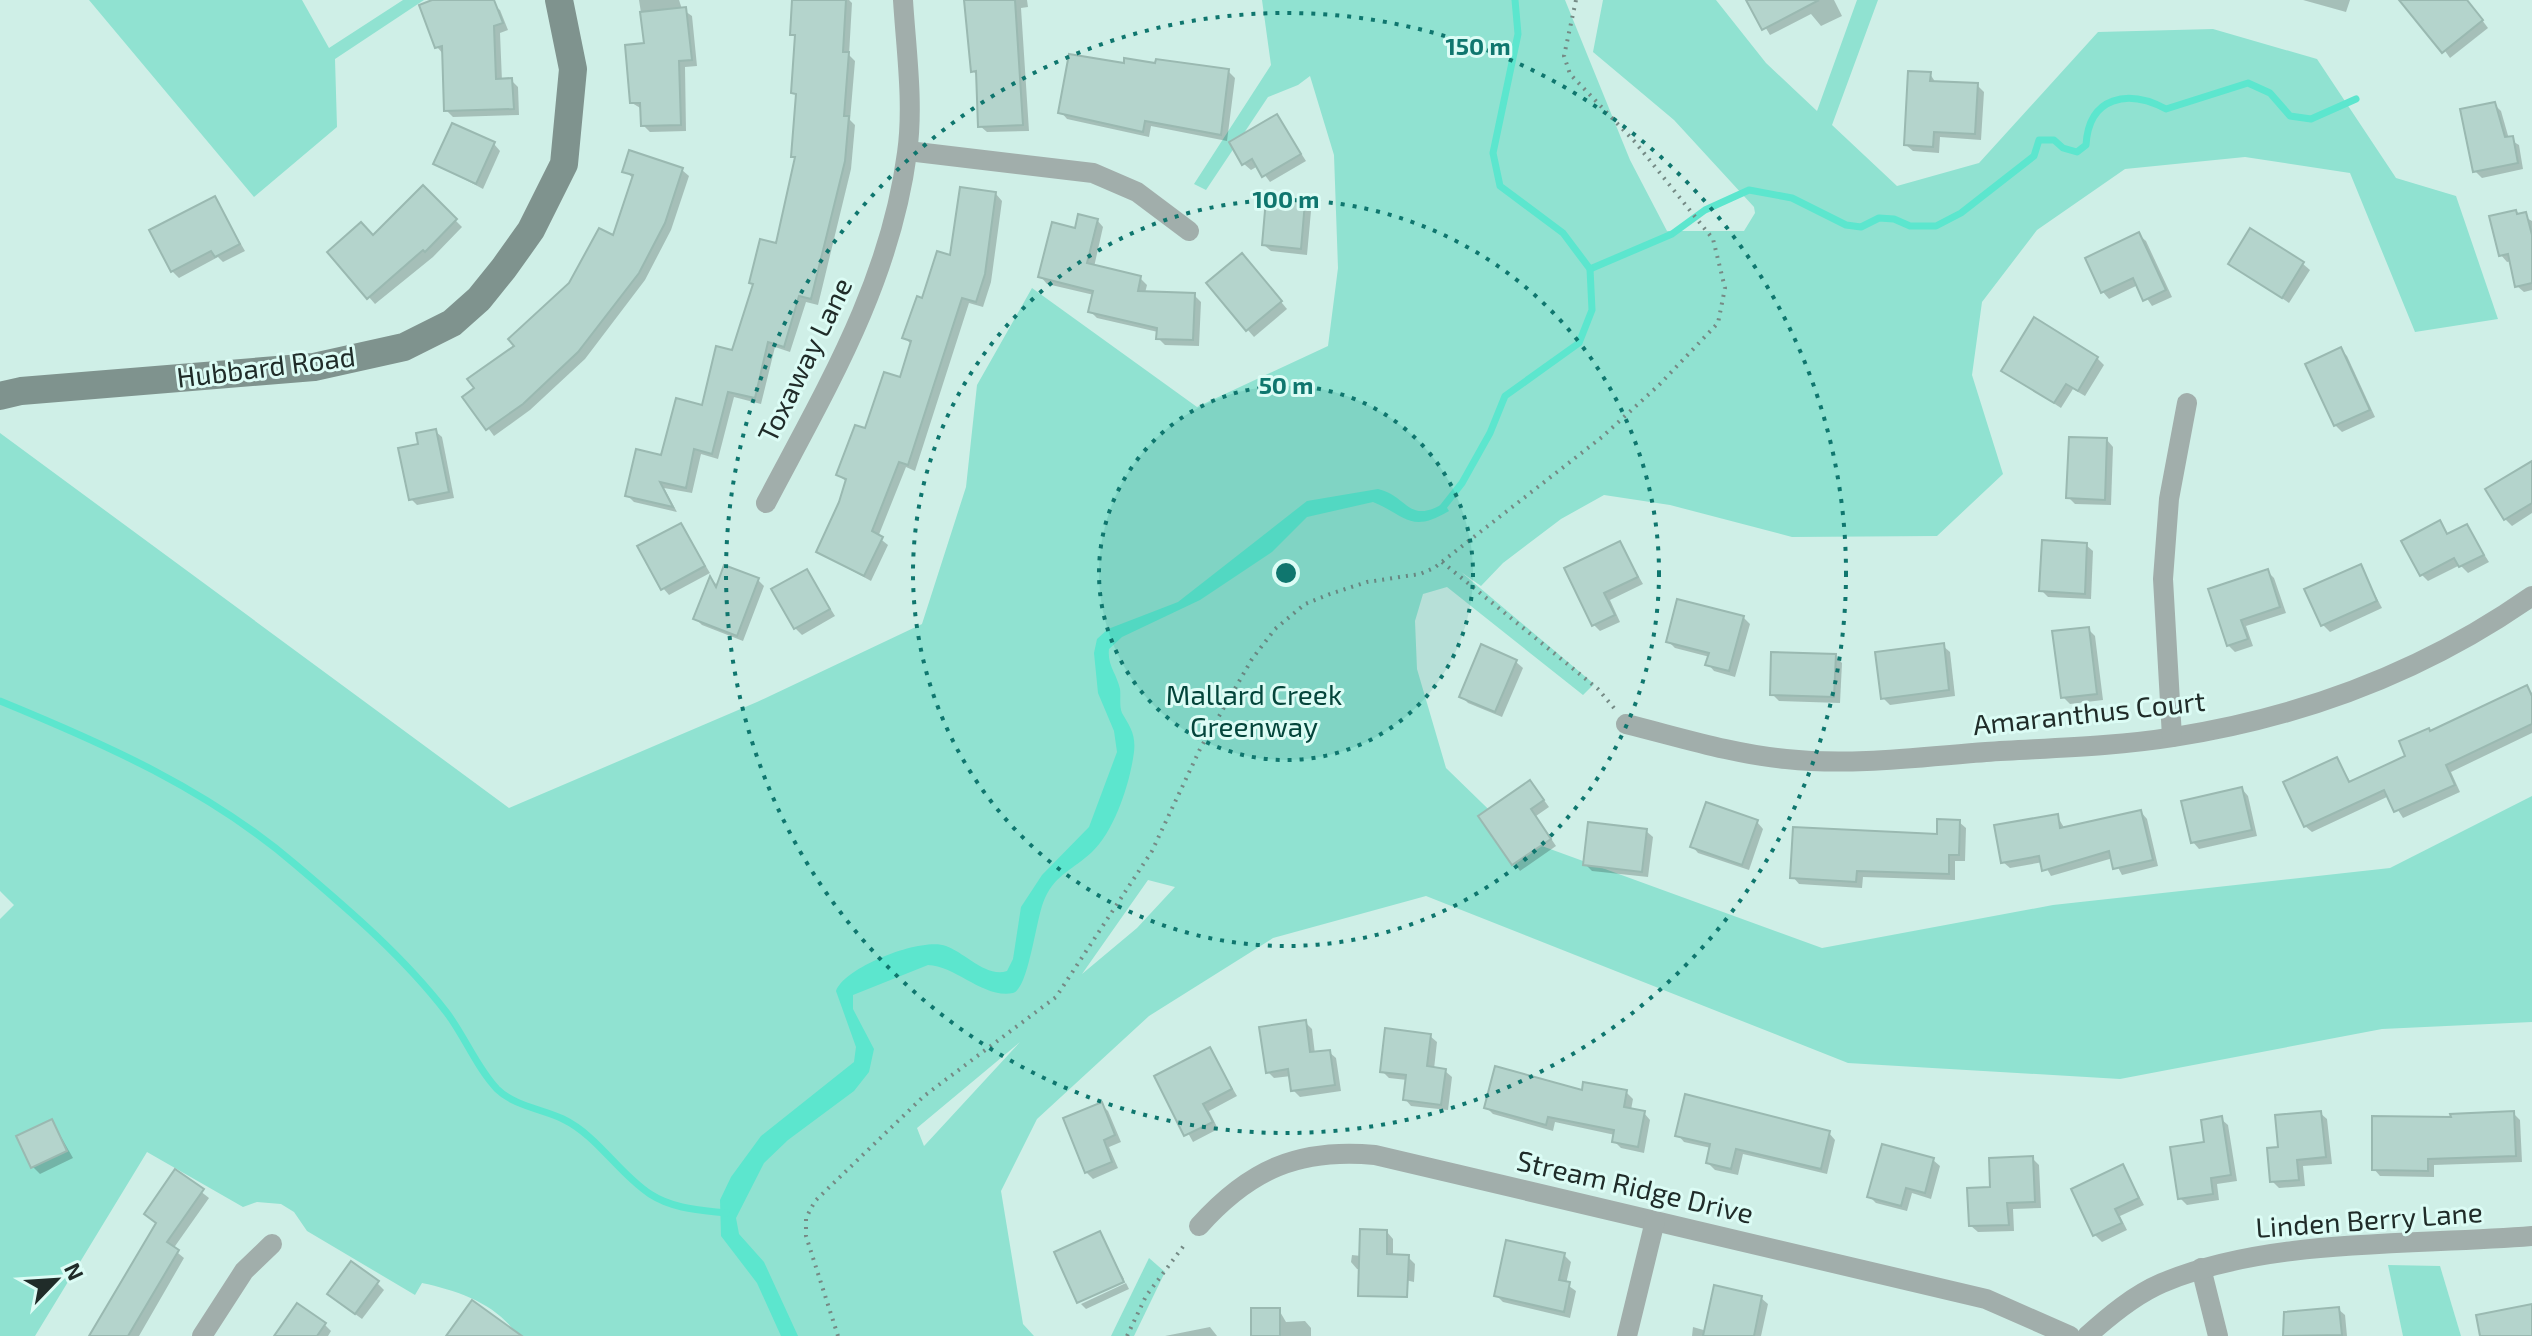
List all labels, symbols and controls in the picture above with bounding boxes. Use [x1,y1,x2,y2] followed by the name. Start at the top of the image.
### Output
[1445,31,1511,60] text: 150 m
[1253,184,1319,213] text: 100 m
[750,272,859,447] street label: Toxaway Lane
[175,338,357,394] street label: Hubbard Road
[1259,370,1313,399] text: 50 m
[1272,559,1300,587] centre of rings
[1166,677,1342,743] park label: Mallard Creek Greenway
[1971,683,2207,741] street label: Amaranthus Court
[1514,1142,1757,1230] street label: Stream Ridge Drive
[2254,1194,2484,1244] street label: Linden Berry Lane
[16,1240,96,1320] north arrow
[60,1258,90,1284] text: N

